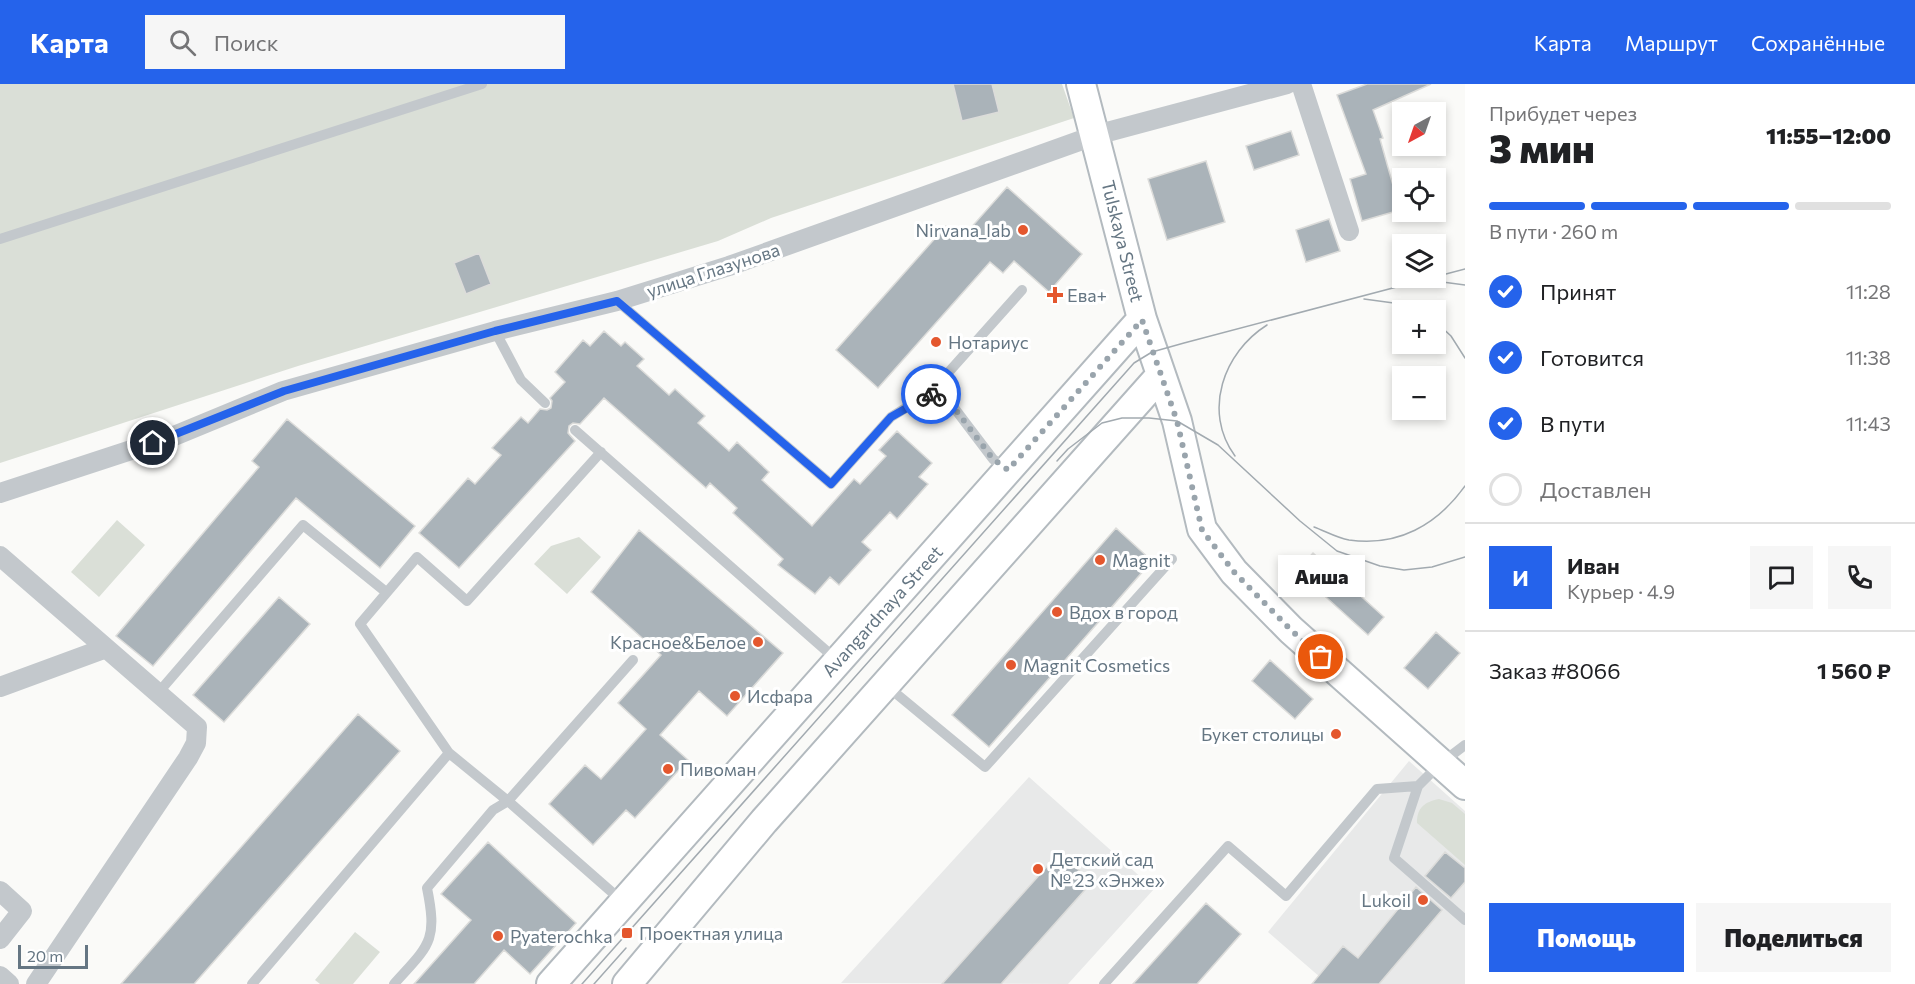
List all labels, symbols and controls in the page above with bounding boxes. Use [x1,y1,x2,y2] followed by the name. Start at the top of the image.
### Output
[145,15,565,69] search box
[30,25,109,59] text: Карта
[166,26,199,59] icon: search
[214,29,278,56] text: Поиск
[1534,30,1592,55] text: Карта
[1625,30,1718,55] text: Маршрут
[1751,30,1885,55] text: Сохранённые
[1489,101,1637,125] text: Прибудет через
[1392,102,1446,156] north arrow
[1392,102,1446,420] map controls
[1766,122,1891,149] text: 11:55–12:00
[1489,123,1595,171] text: 3 мин
[1392,168,1446,222] button: locate
[1097,178,1149,304] street label: Tulskaya Street
[916,219,1011,241] place label: Nirvana_lab
[1489,219,1618,243] text: В пути · 260 m
[1016,223,1030,237] marker: Nirvana_lab
[1392,234,1446,288] button: layers
[644,238,782,302] street label: улица Глазунова
[1489,275,1522,308] icon: check
[1540,278,1616,305] text: Принят
[1846,279,1891,303] text: 11:28
[1067,284,1107,306] place label: Ева+
[1048,288,1062,302] marker: Ева+
[1392,300,1446,354] button: +
[948,331,1029,353] place label: Нотариус
[929,335,943,349] marker: Нотариус
[1489,341,1522,374] icon: check
[1540,344,1644,371] text: Готовится
[1846,345,1891,369] text: 11:38
[901,364,961,424] courier
[1392,366,1446,420] button: −
[915,378,948,411] icon: bike
[1489,407,1522,440] icon: check
[1540,410,1605,437] text: В пути
[1846,411,1891,435] text: 11:43
[127,417,178,468] pin
[136,426,169,459] icon: home
[1540,476,1652,503] text: Доставлен
[817,541,947,681] street label: Avangardnaya Street
[1750,546,1813,609] button: chat
[1828,546,1891,609] button: phone
[1112,549,1171,571] place label: Magnit
[1567,552,1620,579] text: Иван
[1093,553,1107,567] marker: Magnit
[1278,555,1364,597] callout: Аиша
[1295,564,1348,588] text: Аиша
[1512,564,1529,591] text: И
[1567,579,1675,603] text: Курьер · 4.9
[1069,601,1178,623] place label: Вдох в город
[1050,605,1064,619] marker: Вдох в город
[610,631,746,653] place label: Красное&Белое
[1295,631,1346,682] pin
[751,635,765,649] marker: Красное&Белое
[1304,640,1337,673] icon: bag
[1023,654,1170,676] place label: Magnit Cosmetics
[1489,657,1620,684] text: Заказ #8066
[1817,657,1891,684] text: 1 560 ₽
[1004,658,1018,672] marker: Magnit Cosmetics
[747,685,813,707] place label: Исфара
[728,689,742,703] marker: Исфара
[1201,723,1324,745] place label: Букет столицы
[1329,727,1343,741] marker: Букет столицы
[680,758,756,780] place label: Пивоман
[661,762,675,776] marker: Пивоман
[1050,848,1165,891] place label: Детский сад № 23 «Энже»
[1031,862,1045,876] marker: Детский сад № 23 «Энже»
[1361,889,1411,911] place label: Lukoil
[1416,893,1430,907] marker: Lukoil
[1489,903,1684,972] button: Помощь
[1696,903,1891,972] button: Поделиться
[639,922,783,944] place label: Проектная улица
[510,925,613,947] place label: Pyaterochka
[620,926,634,940] marker: Проектная улица
[491,929,505,943] marker: Pyaterochka
[18,942,88,970] scale bar
[27,946,63,965] text: 20 m

